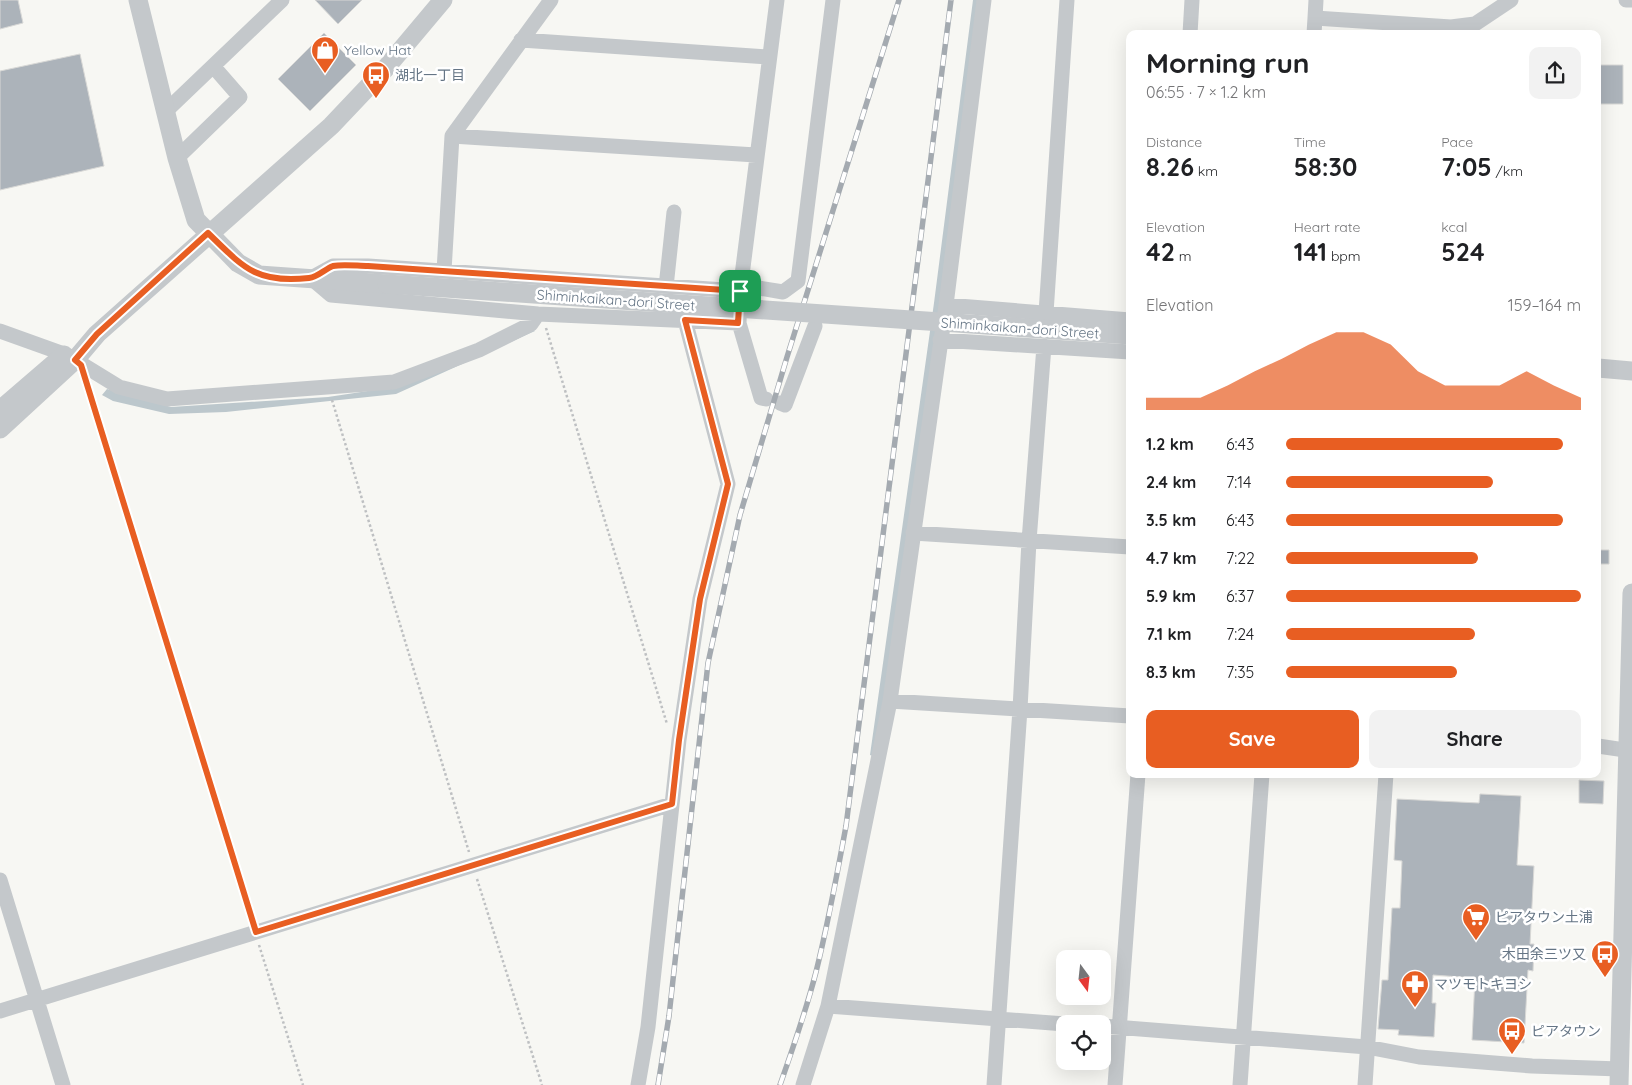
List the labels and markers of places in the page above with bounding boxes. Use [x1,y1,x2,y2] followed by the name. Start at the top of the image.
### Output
[310,35,340,74] shop icon: Yellow Hat
[344,41,412,59] place label: Yellow Hat
[361,60,391,99] bus stop icon: 湖北一丁目
[395,66,465,84] place label: 湖北一丁目
[719,270,761,312] pin
[1461,902,1491,941] supermarket icon: ピアタウン土浦
[1495,908,1593,926] place label: ピアタウン土浦
[1590,939,1620,978] bus stop icon: 木田余三ツ又
[1502,945,1586,963] place label: 木田余三ツ又
[1400,969,1430,1008] pharmacy icon: マツモトキヨシ
[1434,975,1532,993] place label: マツモトキヨシ
[1497,1016,1527,1055] bus stop icon: ピアタウン
[1531,1022,1601,1040] place label: ピアタウン

